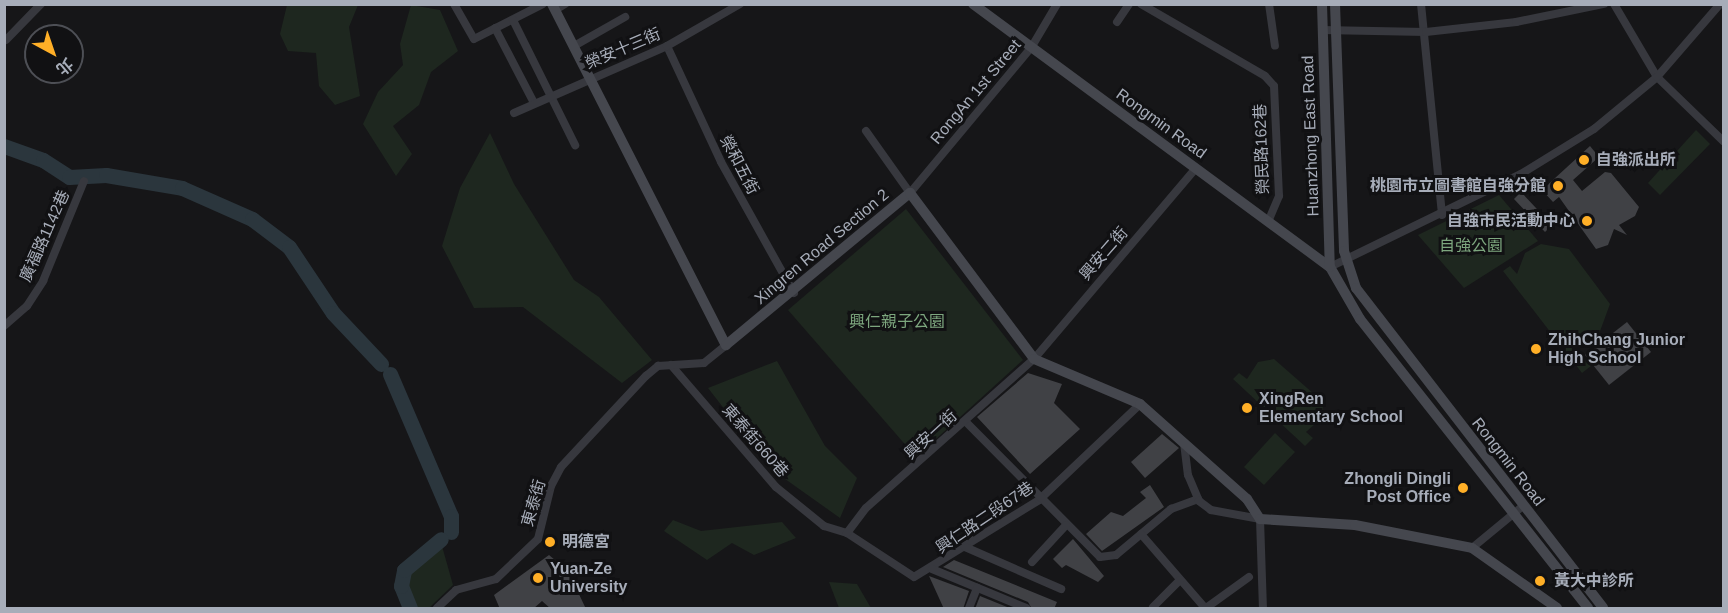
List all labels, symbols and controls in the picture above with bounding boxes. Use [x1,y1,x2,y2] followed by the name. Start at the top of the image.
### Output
[24,24,84,84] north arrow
[582,25,664,73] street label: 榮安十三街
[927,36,1025,148] street label: RongAn 1st Street
[53,55,76,78] text: 北
[1299,55,1323,217] street label: Huanzhong East Road
[1112,85,1210,163] street label: Rongmin Road
[1251,103,1273,195] street label: 榮民路162巷
[716,132,762,198] street label: 榮和五街
[1596,150,1676,170] place label: 自強派出所
[1577,153,1591,167] marker: 自強派出所
[1370,176,1546,196] place label: 桃園市立圖書館自強分館
[1551,179,1565,193] marker: 桃園市立圖書館自強分館
[751,185,893,309] street label: Xingren Road Section 2
[16,187,74,285] street label: 廣福路1142巷
[1447,211,1575,231] place label: 自強市民活動中心
[1580,214,1594,228] marker: 自強市民活動中心
[1076,224,1132,284] street label: 興安二街
[1439,236,1503,256] park label: 自強公園
[849,312,945,332] park label: 興仁親子公園
[1548,330,1685,368] place label: ZhihChang Junior High School
[1529,342,1543,356] marker: ZhihChang Junior High School
[1259,389,1403,427] place label: XingRen Elementary School
[718,400,792,482] street label: 東泰街660巷
[1240,401,1254,415] marker: XingRen Elementary School
[901,406,961,464] street label: 興安一街
[1468,414,1548,510] street label: Rongmin Road
[1344,469,1451,507] place label: Zhongli Dingli Post Office
[518,477,550,529] street label: 東泰街
[932,478,1038,558] street label: 興仁路二段67巷
[1456,481,1470,495] marker: Zhongli Dingli Post Office
[562,532,610,552] place label: 明德宮
[543,535,557,549] marker: 明德宮
[550,559,627,597] place label: Yuan-Ze University
[531,571,545,585] marker: Yuan-Ze University
[1554,571,1634,591] place label: 黃大中診所
[1531,572,1549,590] marker: 黃大中診所

